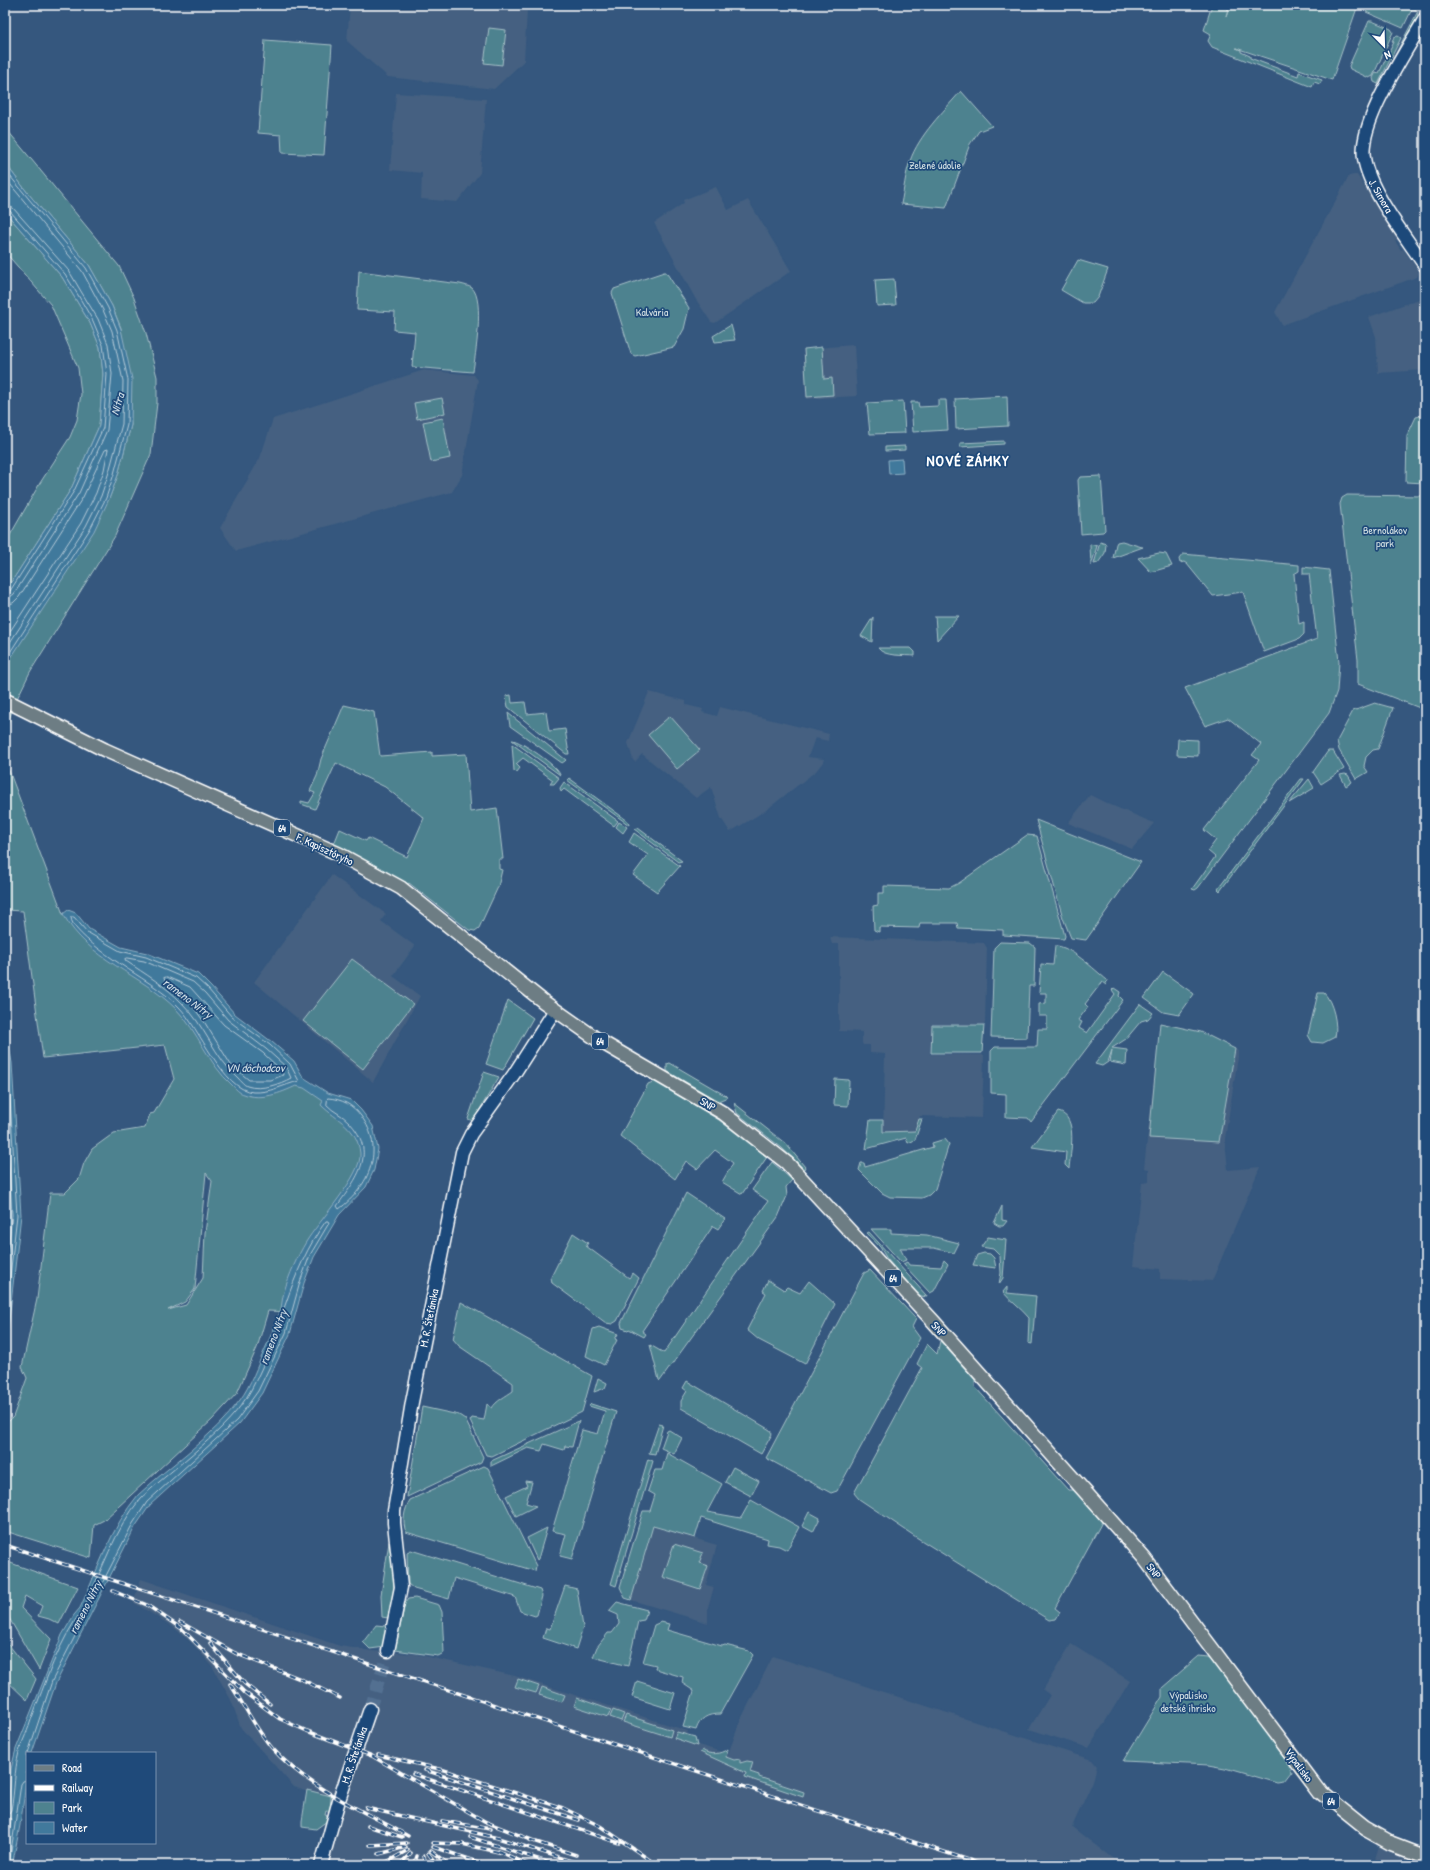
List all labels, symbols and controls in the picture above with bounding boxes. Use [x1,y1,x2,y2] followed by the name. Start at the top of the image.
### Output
[1364,26,1404,66] north arrow
[1382,48,1393,63] text: N
[909,158,962,172] park label: Zelené údolie
[1366,177,1397,216] street label: J. Simora
[636,305,669,319] park label: Kalvária
[106,390,129,417] water label: Nitra
[926,450,1010,471] district label: NOVÉ ZÁMKY
[1363,523,1408,550] park label: Bernolákov park
[274,820,290,836] road number: 64
[293,829,356,869] street label: F. Kapisztóryho
[160,974,218,1023] water label: rameno Nitry
[592,1033,608,1049] road number: 64
[226,1059,287,1076] water label: VN dôchodcov
[697,1094,719,1114] street label: SNP
[885,1270,901,1286] road number: 64
[416,1287,442,1348] street label: M. R. Štefánika
[255,1305,292,1367] water label: rameno Nitry
[928,1318,950,1340] street label: SNP
[1143,1560,1165,1582] street label: SNP
[64,1576,107,1637] water label: rameno Nitry
[1160,1688,1216,1715] park label: Výpalisko detské ihrisko
[338,1724,370,1785] street label: M. R. Štefánika
[1282,1745,1316,1785] street label: Výpalisko
[26,1752,156,1844] legend
[62,1759,82,1776] text: Road
[62,1779,93,1796] text: Railway
[1323,1793,1339,1809] road number: 64
[62,1799,82,1816] text: Park
[62,1819,88,1836] text: Water

